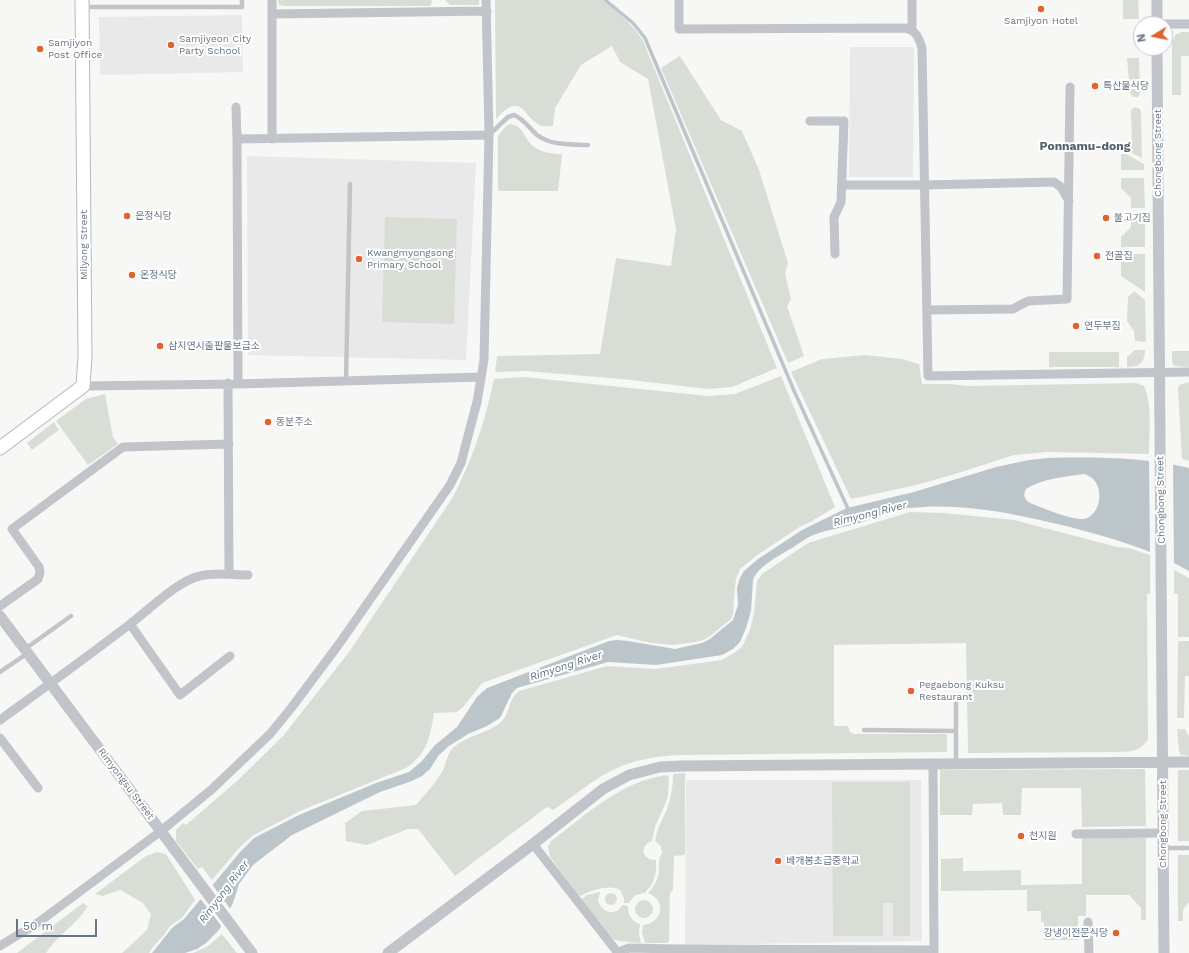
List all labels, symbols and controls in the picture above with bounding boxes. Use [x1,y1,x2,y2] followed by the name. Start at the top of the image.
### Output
[1036,4,1046,14] marker: Samjiyon Hotel
[1004,15,1078,27] place label: Samjiyon Hotel
[1133,16,1173,56] north arrow
[179,33,251,56] place label: Samjiyeon City Party School
[1135,33,1149,43] text: N
[48,37,102,60] place label: Samjiyon Post Office
[166,40,176,50] marker: Samjiyeon City Party School
[35,44,45,54] marker: Samjiyon Post Office
[1103,80,1149,92] place label: 특산물식당
[1090,81,1100,91] marker: 특산물식당
[1152,109,1164,197] street label: Chongbong Street
[1040,139,1130,153] district label: Ponnamu-dong
[78,210,90,280] street label: Milyong Street
[135,210,172,222] place label: 은정식당
[122,211,132,221] marker: 은정식당
[1114,212,1151,224] place label: 불고기집
[1101,213,1111,223] marker: 불고기집
[367,247,453,270] place label: Kwangmyongsong Primary School
[1105,250,1133,262] place label: 전골집
[1092,251,1102,261] marker: 전골집
[354,254,364,264] marker: Kwangmyongsong Primary School
[140,269,177,281] place label: 온정식당
[127,270,137,280] marker: 온정식당
[1084,320,1121,332] place label: 연두부집
[1071,321,1081,331] marker: 연두부집
[168,340,260,352] place label: 삼지연시출판물보급소
[155,341,165,351] marker: 삼지연시출판물보급소
[276,416,313,428] place label: 동분주소
[263,417,273,427] marker: 동분주소
[1154,456,1168,544] street label: Chongbong Street
[832,498,908,530] water label: Rimyong River
[528,648,604,684] water label: Rimyong River
[919,679,1004,702] place label: Pegaebong Kuksu Restaurant
[906,686,916,696] marker: Pegaebong Kuksu Restaurant
[95,746,157,822] street label: Rimyongsu Street
[1157,780,1169,868] street label: Chongbong Street
[1029,830,1057,842] place label: 천지원
[1016,831,1026,841] marker: 천지원
[786,855,860,867] place label: 베개봉초급중학교
[773,856,783,866] marker: 베개봉초급중학교
[196,858,252,926] water label: Rimyong River
[18,911,99,937] scale bar
[23,919,53,933] text: 50 m
[1044,927,1108,939] place label: 강냉이전문식당
[1111,928,1121,938] marker: 강냉이전문식당

